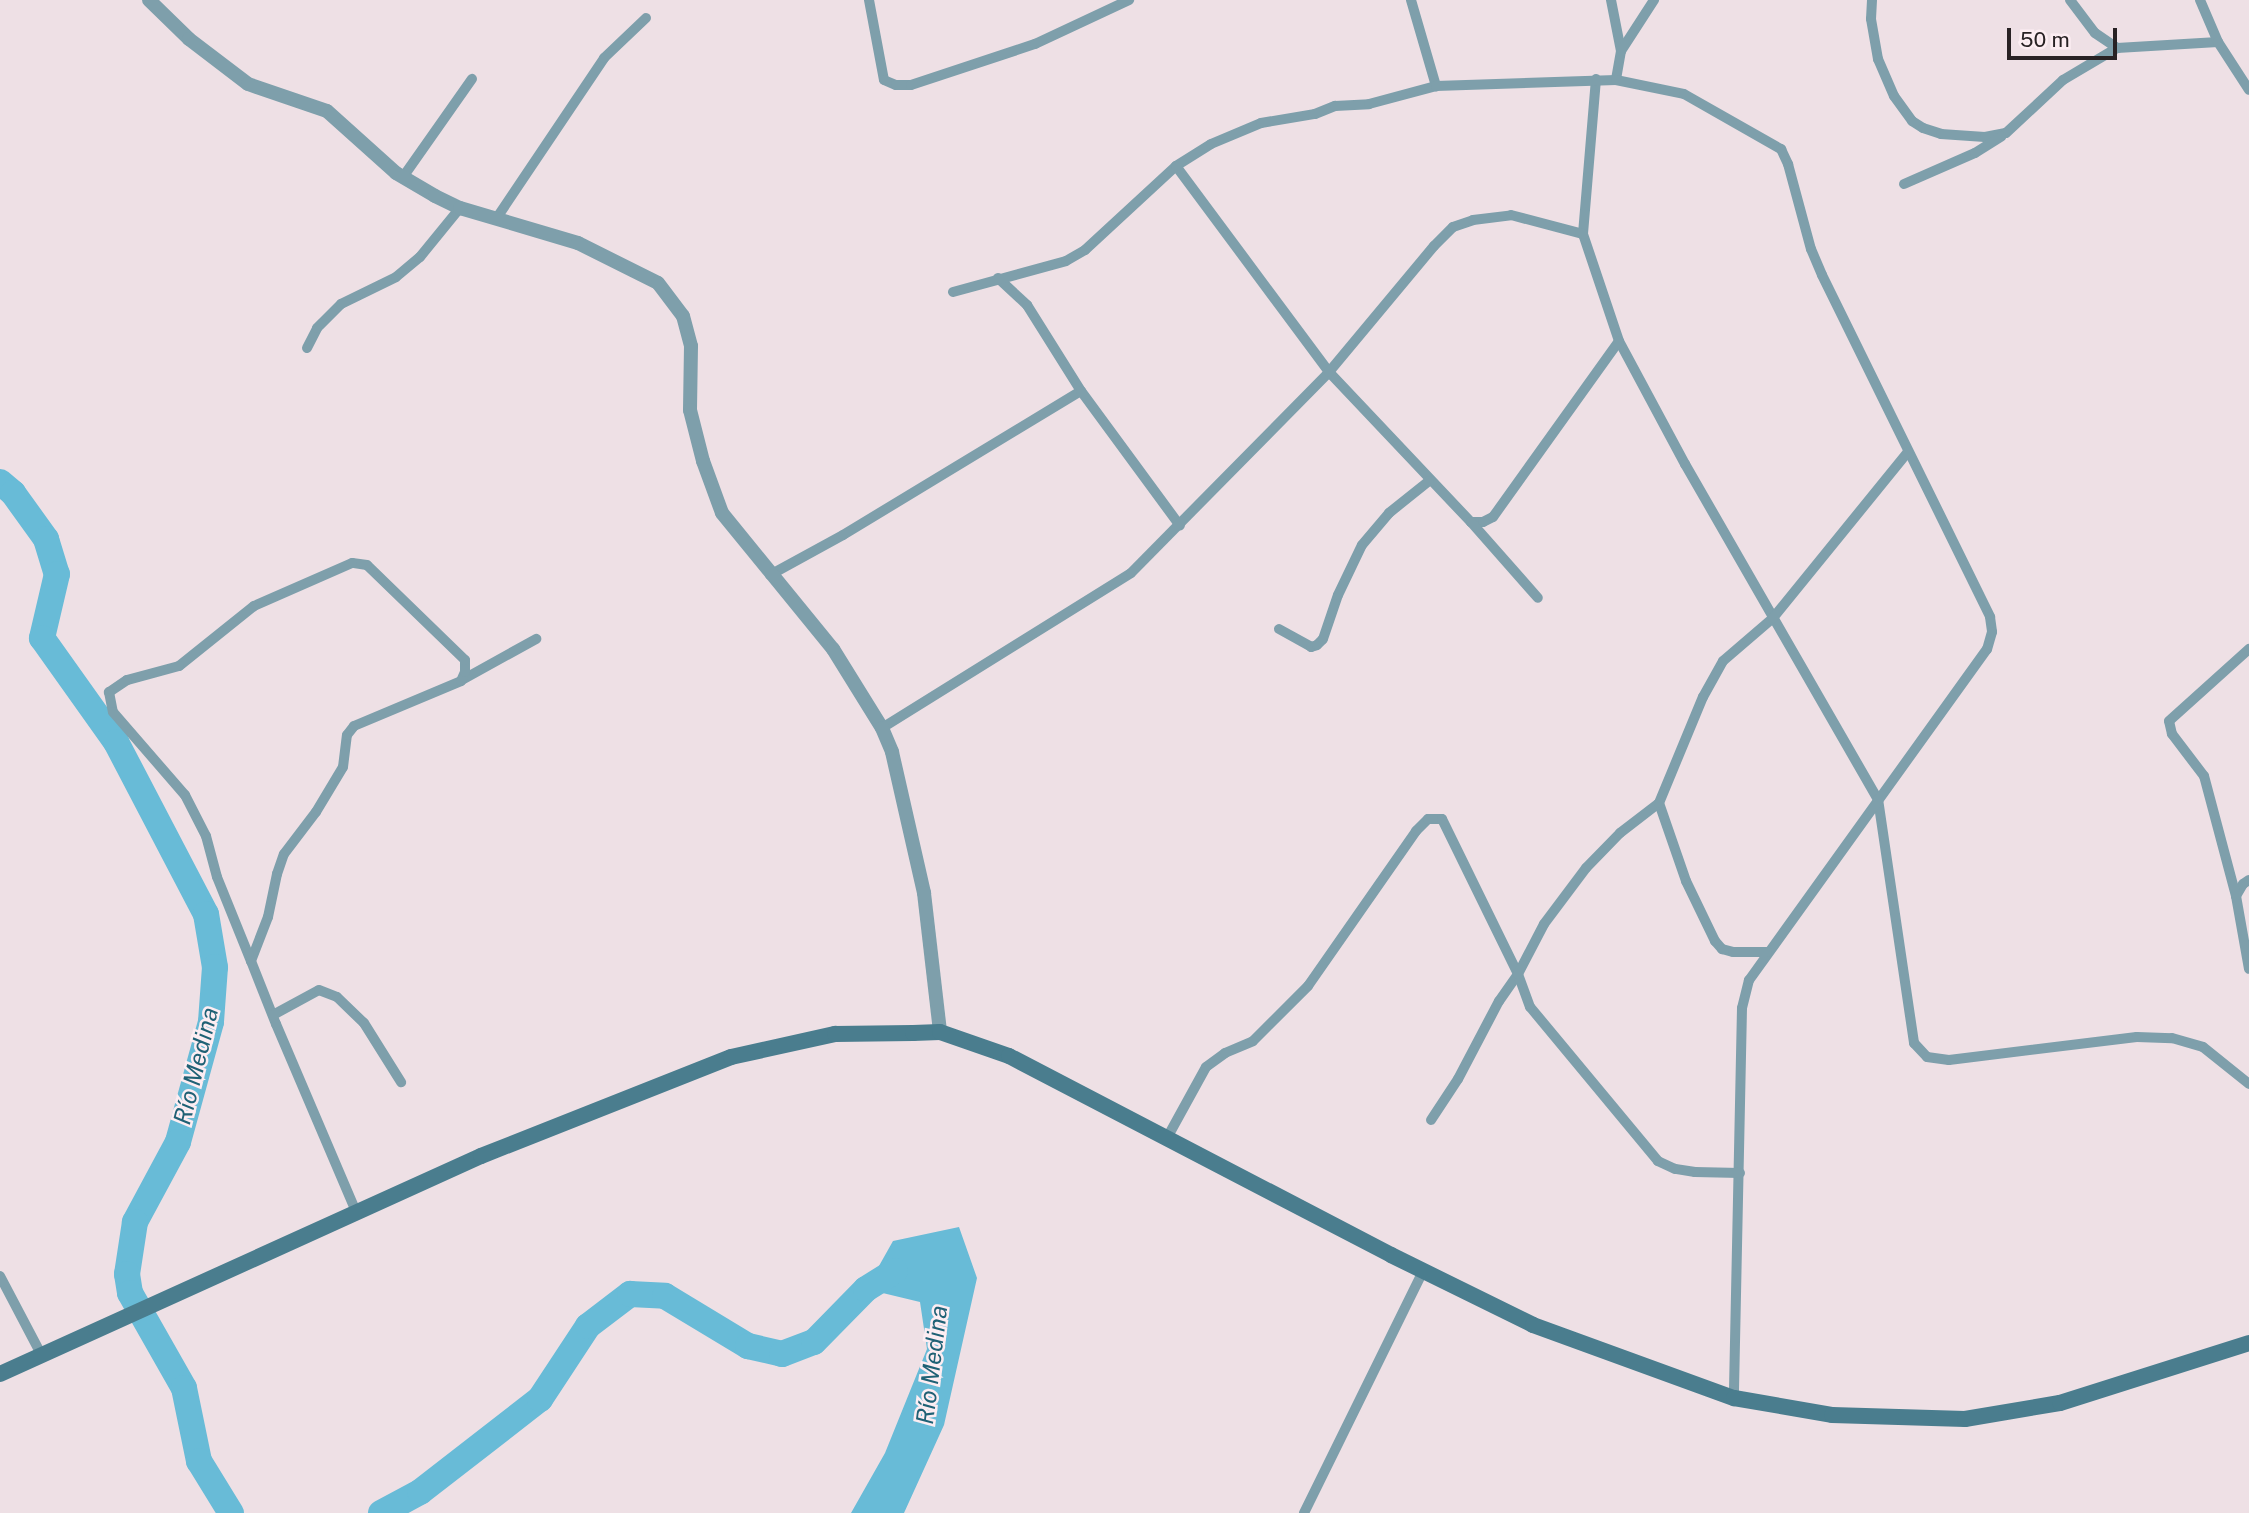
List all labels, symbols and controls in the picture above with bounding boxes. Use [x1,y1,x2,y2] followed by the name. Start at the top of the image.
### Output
[2011,14,2121,58] scale bar
[2020,27,2070,52] text: 50 m
[168,1004,224,1128] water label: Río Medina
[910,1304,954,1426] water label: Río Medina

